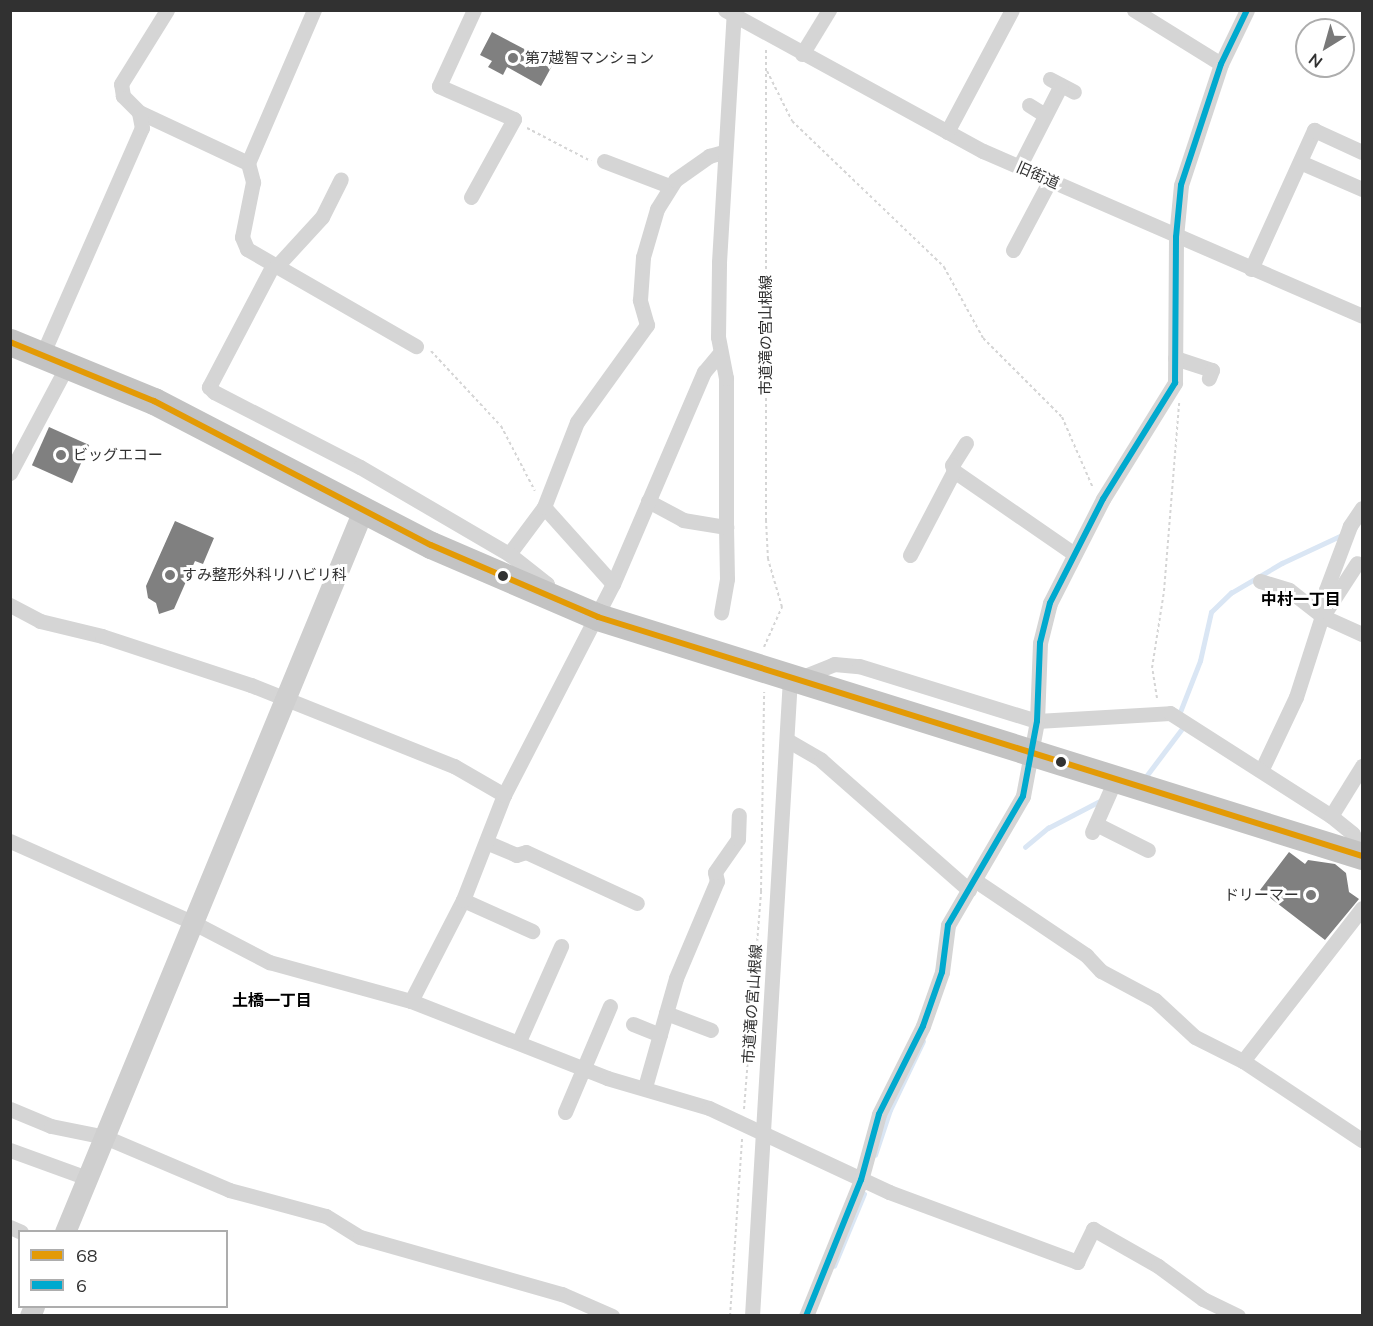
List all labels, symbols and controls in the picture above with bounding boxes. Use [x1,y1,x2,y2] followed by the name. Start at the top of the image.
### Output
[1295,18,1355,78] north arrow
[525,49,654,67] place label: 第7越智マンション
[1305,49,1326,72] text: N
[506,51,520,65] marker: 第7越智マンション
[1014,158,1062,192] street label: 旧街道
[757,275,775,395] street label: 市道滝の宮山根線
[73,446,163,464] place label: ビッグエコー
[54,448,68,462] marker: ビッグエコー
[182,566,347,584] place label: すみ整形外科リハビリ科
[163,568,177,582] marker: すみ整形外科リハビリ科
[497,570,509,582] unlabelled marker
[1261,589,1341,609] district label: 中村一丁目
[1055,756,1067,768] unlabelled marker
[1224,886,1299,904] place label: ドリーマー
[1304,888,1318,902] marker: ドリーマー
[739,944,765,1064] street label: 市道滝の宮山根線
[232,990,312,1010] district label: 土橋一丁目
[18,1230,228,1308] legend
[76,1244,98,1267] text: 68
[76,1274,87,1297] text: 6

